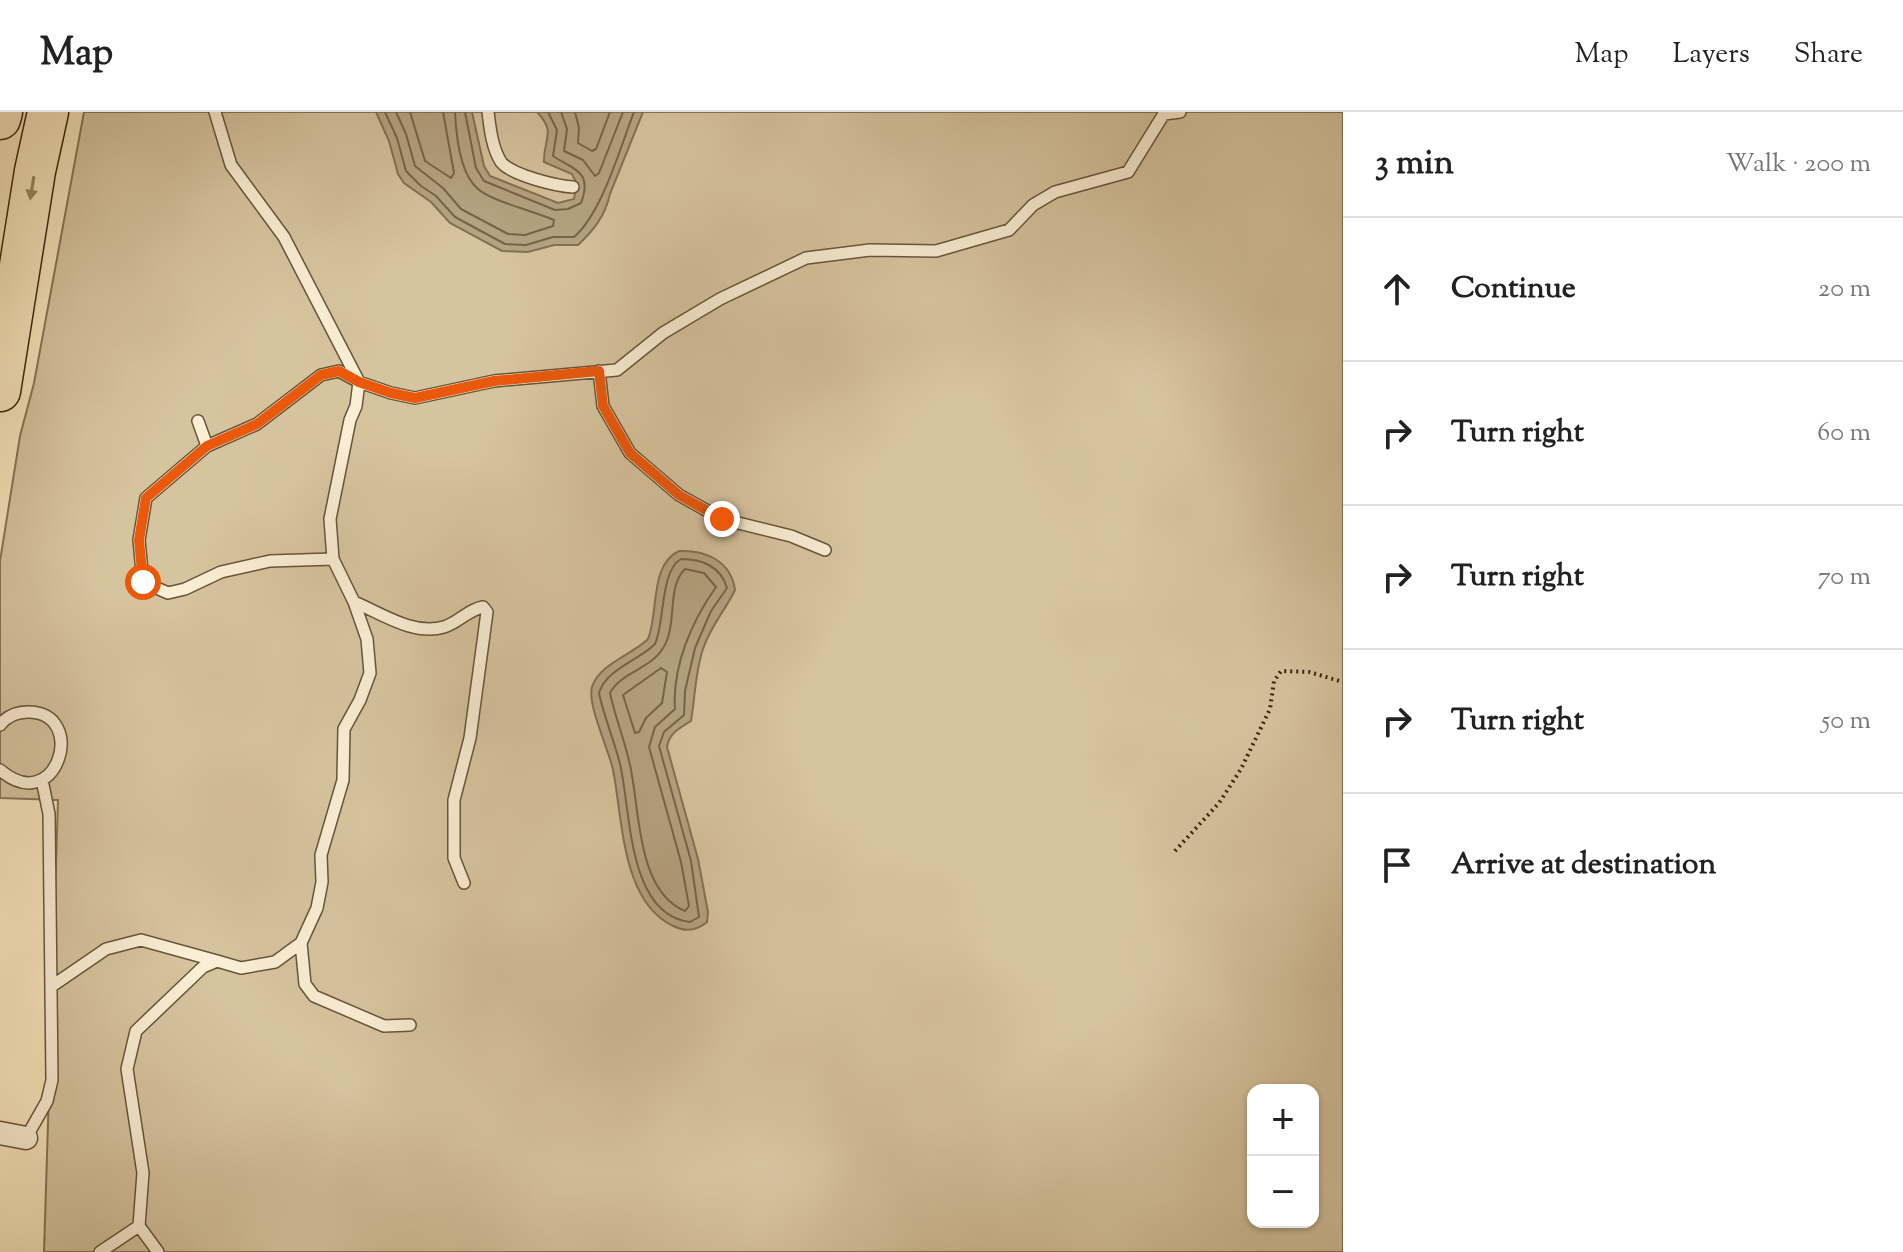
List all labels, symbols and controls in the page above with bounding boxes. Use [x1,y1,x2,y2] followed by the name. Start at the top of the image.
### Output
[40,28,113,82] text: Map
[1575,35,1628,75] text: Map
[1672,35,1750,75] text: Layers
[1794,35,1863,75] text: Share
[1375,140,1454,189] text: 3 min
[1726,146,1871,183] text: Walk · 200 m
[26,176,38,201] one-way arrow
[1375,267,1419,311] icon: ahead
[1451,268,1576,311] text: Continue
[1818,271,1871,308] text: 20 m
[1375,411,1419,455] icon: right
[1451,412,1584,455] text: Turn right
[1817,415,1871,452] text: 60 m
[704,501,740,537] route end
[1375,555,1419,599] icon: right
[1451,556,1584,599] text: Turn right
[1818,559,1871,596] text: 70 m
[125,564,161,600] route start
[1375,699,1419,743] icon: right
[1451,700,1584,743] text: Turn right
[1821,703,1871,740] text: 50 m
[1375,843,1419,887] icon: arrive
[1451,844,1716,887] text: Arrive at destination
[1247,1084,1319,1228] map controls
[1247,1084,1319,1156] button: +
[1247,1156,1319,1228] button: −

